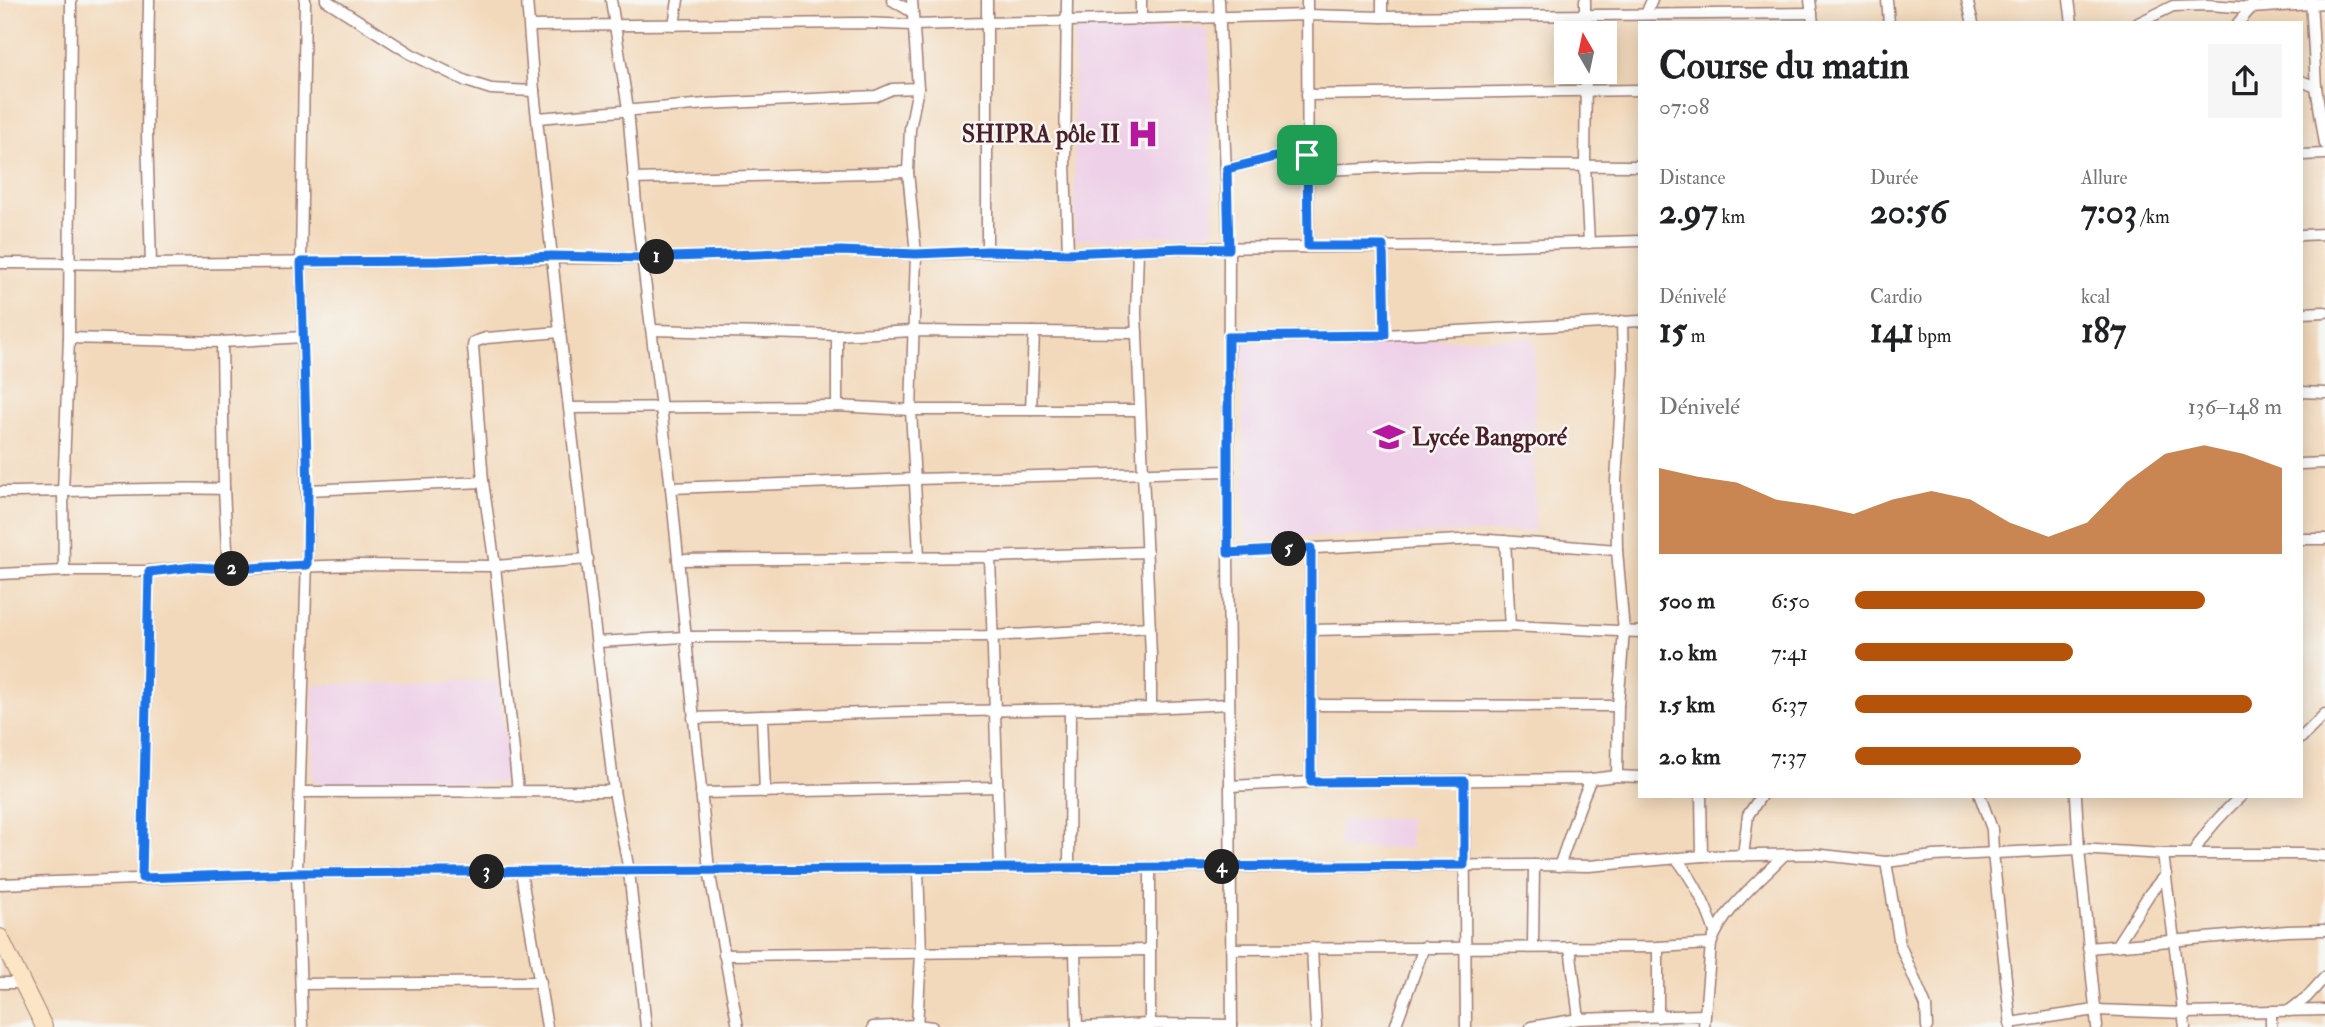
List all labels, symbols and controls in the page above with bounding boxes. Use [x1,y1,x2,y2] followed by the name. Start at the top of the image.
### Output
[1554,21,1617,84] north arrow
[1554,21,1617,84] map controls
[1659,42,1909,90] text: Course du matin
[2208,44,2282,118] button: share
[1659,92,1710,121] text: 07:08
[1126,117,1160,151] hospital icon: SHIPRA pôle II
[962,119,1120,150] place label: SHIPRA pôle II
[1277,125,1337,185] pin
[1288,136,1326,174] icon: arrive
[1659,166,1725,190] text: Distance
[1870,166,1918,190] text: Durée
[2081,166,2128,190] text: Allure
[1659,190,1718,234] text: 2.97
[1870,190,1947,234] text: 20:56
[2081,190,2137,234] text: 7:03
[1718,205,1745,229] text: km
[2137,205,2170,229] text: /km
[640,240,674,274] pin: 1
[653,244,660,268] text: 1
[1659,285,1726,309] text: Dénivelé
[1870,285,1922,309] text: Cardio
[2081,285,2110,309] text: kcal
[1659,309,1687,353] text: 15
[1870,309,1914,353] text: 141
[2081,309,2126,353] text: 187
[1687,324,1706,348] text: m
[1914,324,1952,348] text: bpm
[1659,392,1740,421] text: Dénivelé
[2188,392,2282,421] text: 136–148 m
[1372,420,1406,454] school or university icon: Lycée Bangporé
[1412,422,1568,453] place label: Lycée Bangporé
[1272,532,1306,566] pin: 5
[1284,536,1293,560] text: 5
[215,552,250,586] pin: 2
[227,556,236,580] text: 2
[1659,586,1715,615] text: 500 m
[1771,586,1810,615] text: 6:50
[1659,638,1717,667] text: 1.0 km
[1771,638,1808,667] text: 7:41
[1659,690,1715,719] text: 1.5 km
[1771,690,1808,719] text: 6:37
[1659,742,1721,771] text: 2.0 km
[1771,742,1807,771] text: 7:37
[1204,850,1240,884] pin: 4
[470,854,504,890] pin: 3
[1216,854,1227,878] text: 4
[483,859,490,883] text: 3

